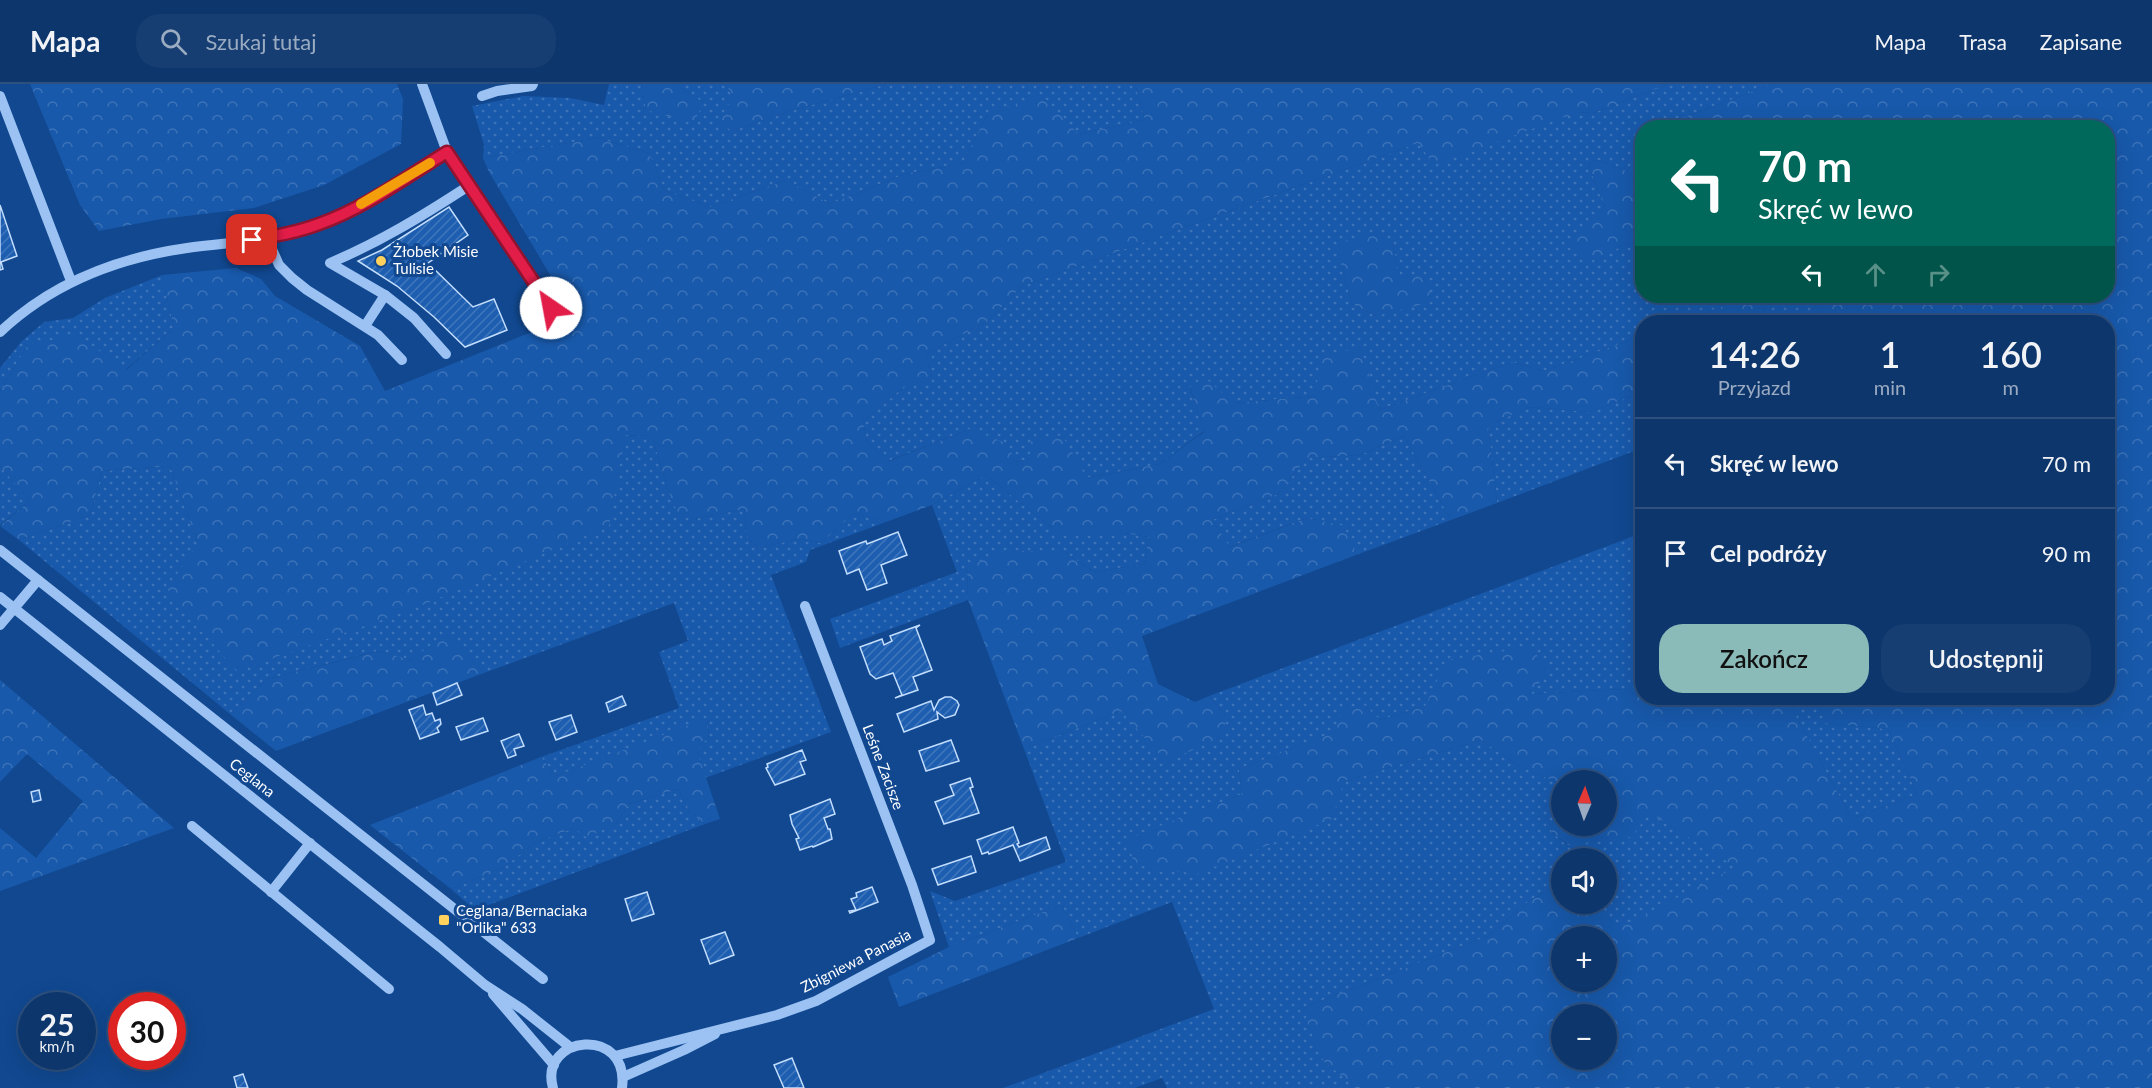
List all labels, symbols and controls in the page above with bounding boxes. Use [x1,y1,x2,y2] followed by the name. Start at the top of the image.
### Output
[136,14,556,68] search box
[30,24,100,58] text: Mapa
[157,25,190,58] icon: search
[205,28,316,55] text: Szukaj tutaj
[1874,29,1926,54] text: Mapa
[1959,29,2007,54] text: Trasa
[2040,29,2122,54] text: Zapisane
[1758,141,1852,191] text: 70 m
[1659,144,1737,222] icon: left
[1758,192,1913,225] text: Skręć w lewo
[226,214,277,265] pin
[235,223,268,256] icon: arrive
[393,242,478,277] place label: Żłobek Misie Tulisie
[374,254,388,268] marker: Żłobek Misie Tulisie
[1796,258,1829,291] icon: left
[1859,258,1892,291] icon: ahead
[1922,258,1955,291] icon: right
[519,276,583,340] position arrow
[1708,332,1801,376] text: 14:26
[1880,332,1900,376] text: 1
[1979,332,2042,376] text: 160
[1718,375,1791,399] text: Przyjazd
[1874,375,1906,399] text: min
[2002,375,2019,399] text: m
[1659,447,1692,480] icon: left
[1710,450,1839,477] text: Skręć w lewo
[2042,450,2091,477] text: 70 m
[1659,537,1692,570] icon: arrive
[1710,540,1827,567] text: Cel podróży
[2042,540,2091,567] text: 90 m
[1659,624,1869,693] button: Zakończ
[1881,624,2091,693] button: Udostępnij
[859,721,908,812] street label: Leśne Zacisze
[226,754,279,800] street label: Ceglana
[1551,770,1617,836] north arrow
[1551,770,1617,1070] map controls
[1551,848,1617,914] button: sound
[456,901,587,936] place label: Ceglana/Bernaciaka "Orlika" 633
[437,913,451,927] marker: Ceglana/Bernaciaka "Orlika" 633
[797,925,914,996] street label: Zbigniewa Panasia
[1551,926,1617,992] button: +
[108,992,186,1070] speed limit sign: 30
[1551,1004,1617,1070] button: −
[40,1006,74,1042] text: 25
[39,1037,75,1055] text: km/h

